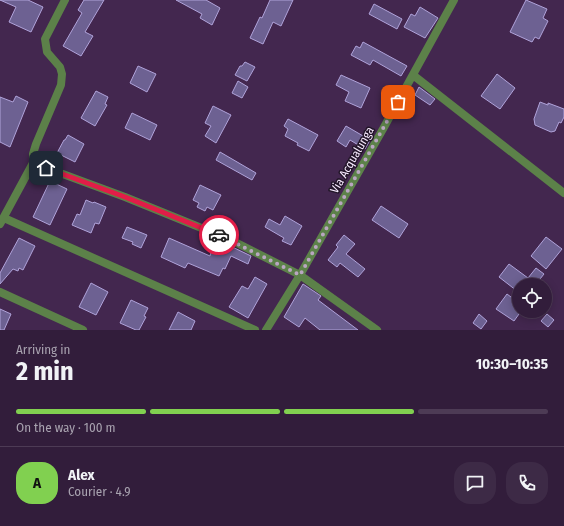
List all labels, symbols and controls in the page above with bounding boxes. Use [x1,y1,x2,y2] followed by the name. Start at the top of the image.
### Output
[381,85,415,119] pin
[387,91,409,113] icon: bag
[327,124,377,196] street label: Via Acqualunga
[29,151,63,185] pin
[35,157,57,179] icon: home
[199,215,239,255] courier
[208,224,230,246] icon: car
[512,278,552,318] map controls
[512,278,552,318] button: locate
[16,342,70,357] text: Arriving in
[476,355,548,373] text: 10:30–10:35
[16,356,74,387] text: 2 min
[16,420,116,435] text: On the way · 100 m
[454,462,496,504] button: chat
[506,462,548,504] button: phone
[68,466,95,484] text: Alex
[33,474,41,492] text: A
[68,484,131,499] text: Courier · 4.9

